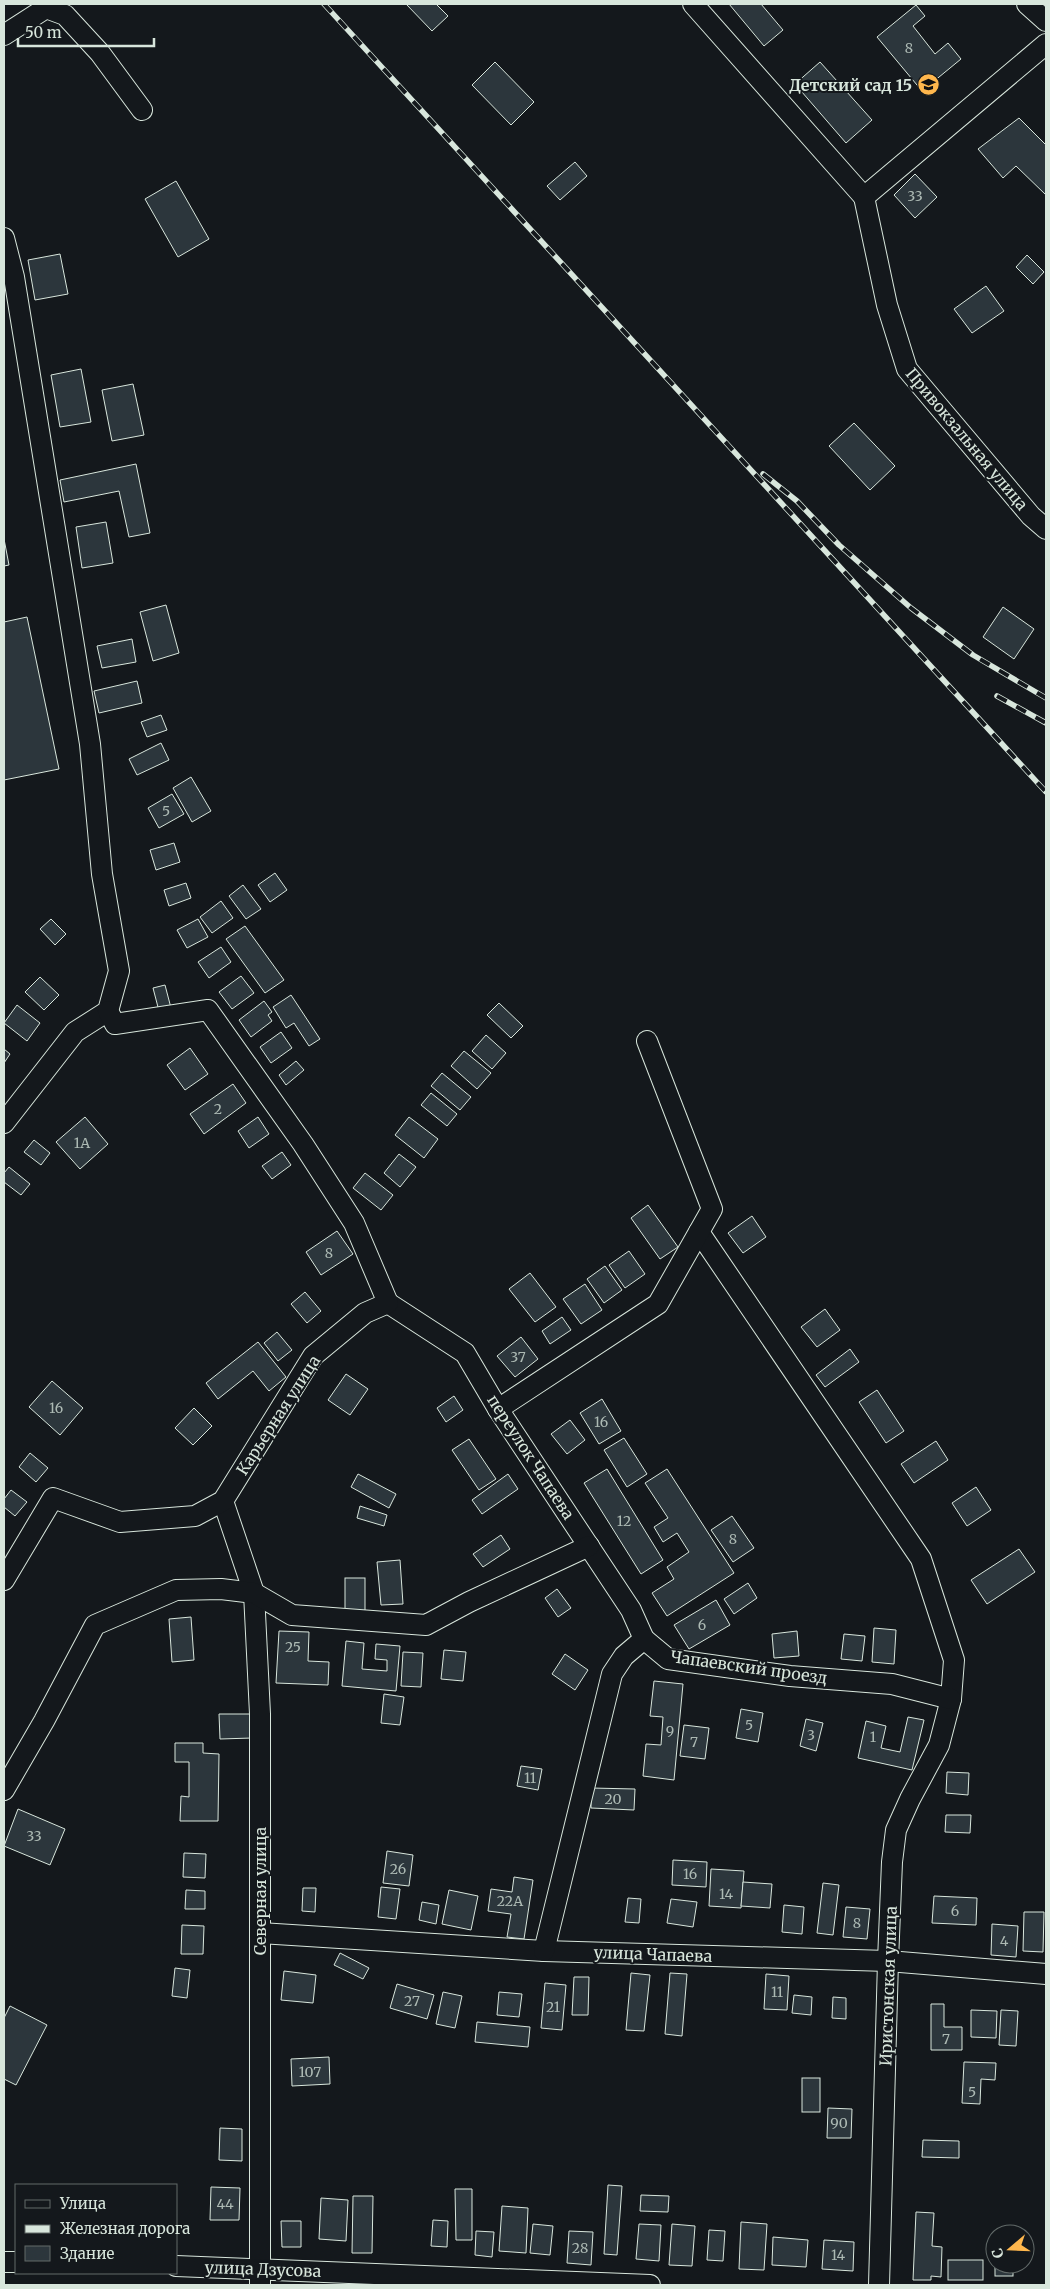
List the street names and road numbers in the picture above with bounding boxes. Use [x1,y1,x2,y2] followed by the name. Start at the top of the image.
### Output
[902,364,1033,514] street label: Привокзальная улица
[232,1351,324,1479] street label: Карьерная улица
[483,1391,579,1524] street label: переулок Чапаева
[669,1646,829,1688] street label: Чапаевский проезд
[250,1826,270,1955] street label: Северная улица
[875,1905,901,2066] street label: Иристонская улица
[593,1942,713,1966] street label: улица Чапаева
[204,2257,322,2281] street label: улица Дзусова

